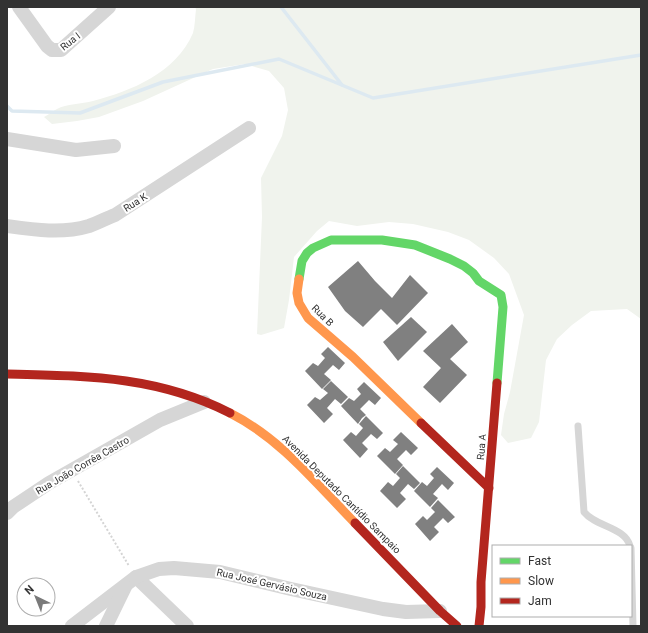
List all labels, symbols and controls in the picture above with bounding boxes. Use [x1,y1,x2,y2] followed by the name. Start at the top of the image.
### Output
[58,30,82,53] street label: Rua I
[121,191,150,214] street label: Rua K
[310,302,336,328] street label: Rua B
[280,433,403,556] street label: Avenida Deputado Cantídio Sampaio
[475,433,488,461] street label: Rua A
[34,434,131,497] street label: Rua João Corrêa Castro
[492,545,632,617] legend
[528,554,551,568] text: Fast
[216,566,328,603] street label: Rua José Gervásio Souza
[528,574,554,588] text: Slow
[16,577,56,617] north arrow
[22,582,37,597] text: N
[528,594,552,608] text: Jam

